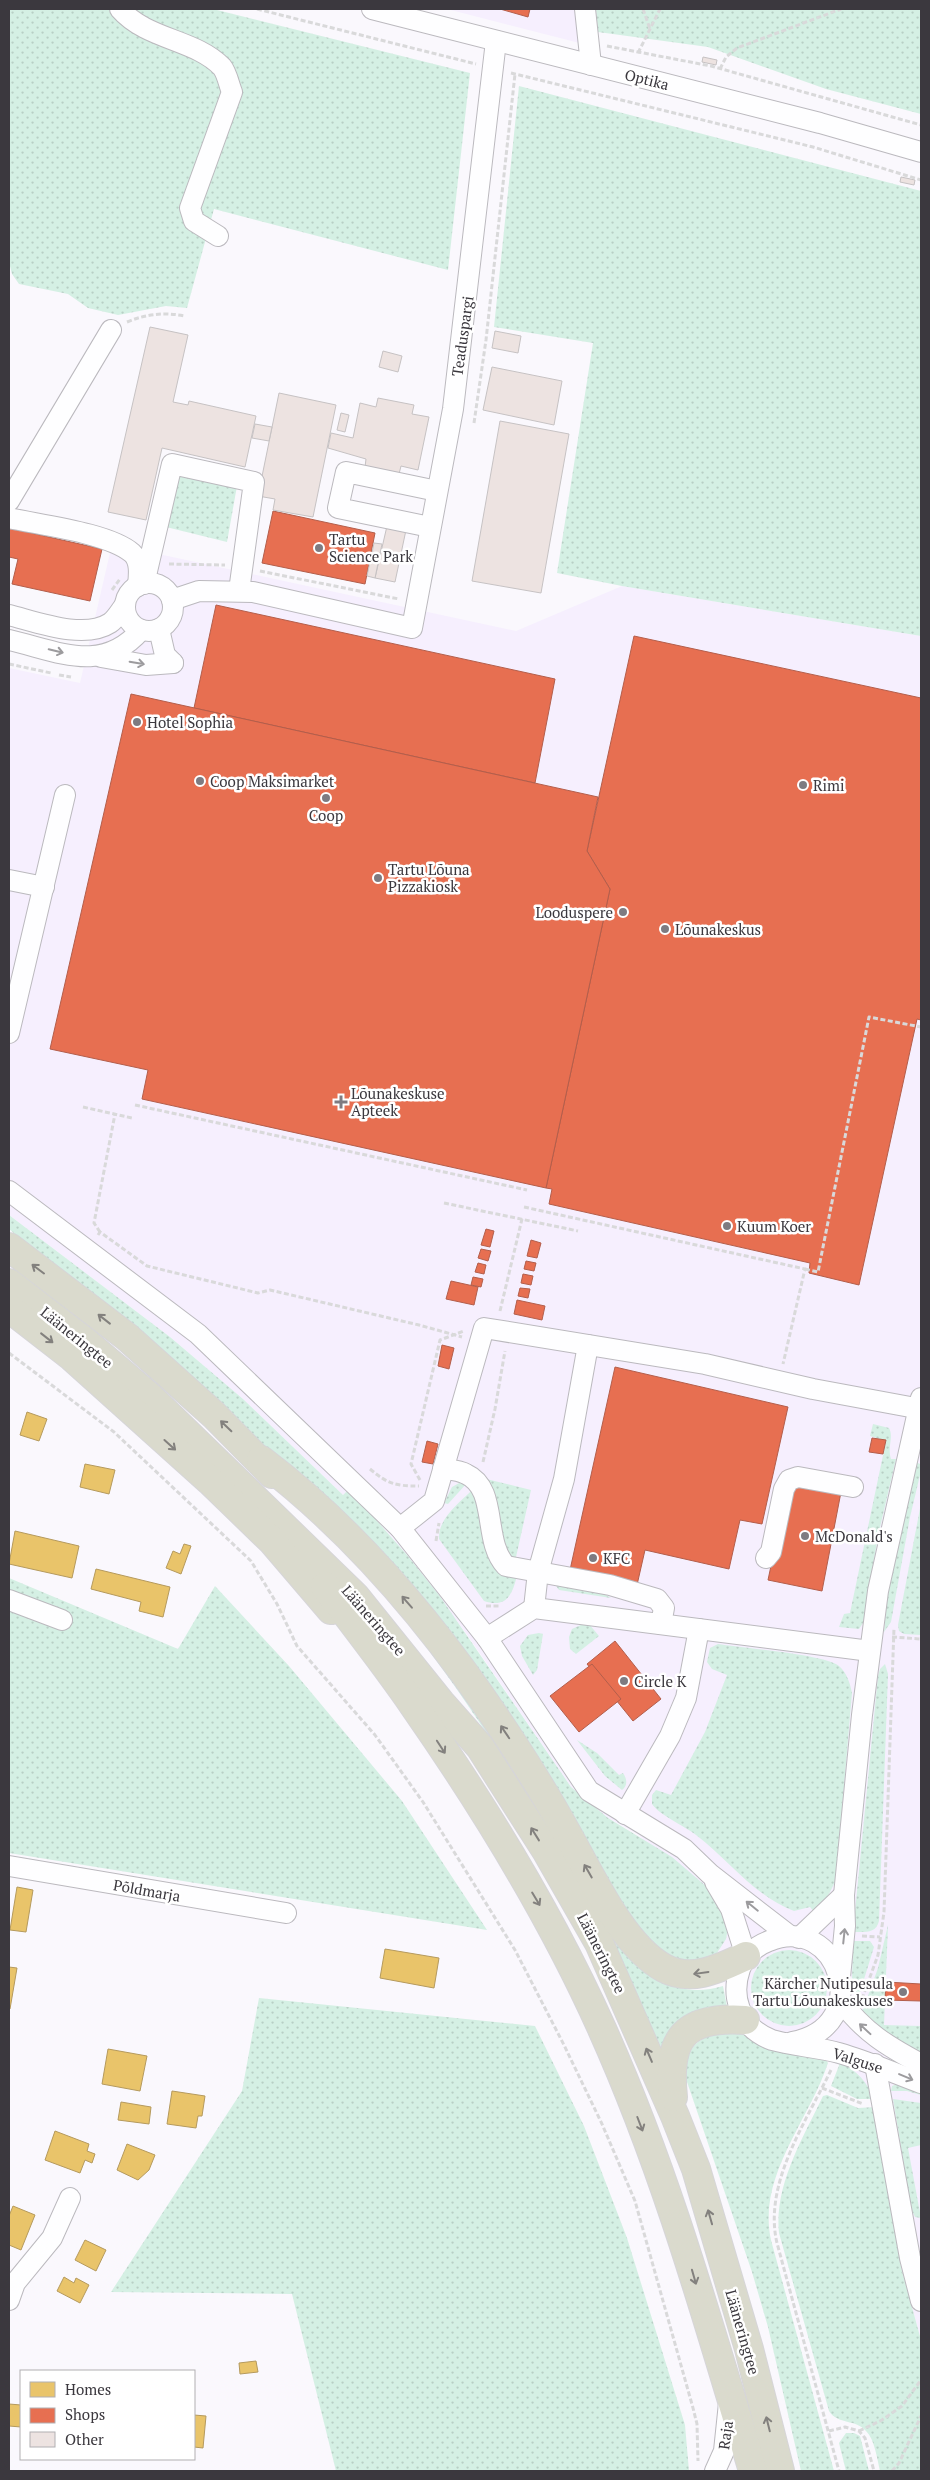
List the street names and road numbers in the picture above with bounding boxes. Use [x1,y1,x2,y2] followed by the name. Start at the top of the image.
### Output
[623,64,672,94] street label: Optika
[446,294,478,378] street label: Teaduspargi
[37,1302,117,1372] street label: Lääneringtee
[338,1580,410,1660] street label: Lääneringtee
[112,1874,183,1906] street label: Põldmarja
[573,1909,631,1997] street label: Lääneringtee
[830,2043,886,2077] street label: Valguse
[721,2287,765,2377] street label: Lääneringtee
[713,2419,737,2451] street label: Raja

